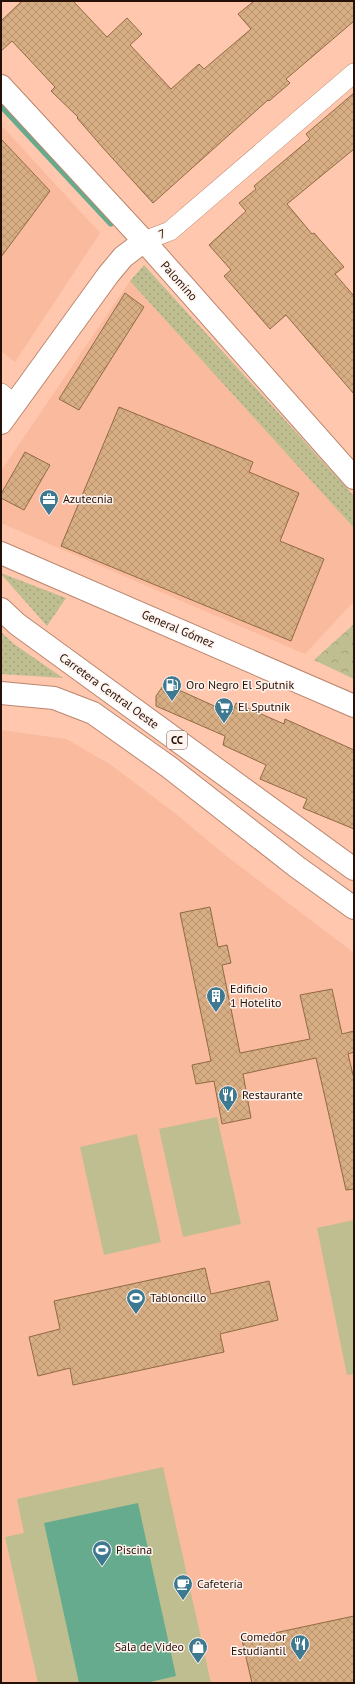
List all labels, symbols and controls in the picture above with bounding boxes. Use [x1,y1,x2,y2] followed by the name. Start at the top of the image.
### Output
[156,225,168,242] street label: 7
[158,258,201,304] street label: Palomino
[38,488,60,516] office icon: Azutecnia
[63,491,113,506] place label: Azutecnia
[140,606,217,651] street label: General Gómez
[57,649,162,732] street label: Carretera Central Oeste
[161,674,183,702] fuel station icon: Oro Negro El Sputnik
[186,677,294,692] place label: Oro Negro El Sputnik
[213,696,235,724] supermarket icon: El Sputnik
[238,699,290,714] place label: El Sputnik
[167,731,187,749] road number: CC
[230,981,281,1010] place label: Edificio 1 Hotelito
[205,985,227,1013] building icon: Edificio 1 Hotelito
[217,1084,239,1112] restaurant icon: Restaurante
[242,1087,303,1102] place label: Restaurante
[125,1287,147,1315] sports icon: Tabloncillo
[150,1290,206,1305] place label: Tabloncillo
[91,1539,113,1567] sports icon: Piscina
[116,1542,152,1557] place label: Piscina
[172,1573,194,1601] cafe icon: Cafetería
[197,1576,243,1591] place label: Cafetería
[231,1629,286,1658] place label: Comedor Estudiantil
[289,1633,311,1661] restaurant icon: Comedor Estudiantil
[187,1636,209,1664] shop icon: Sala de Video
[115,1639,184,1654] place label: Sala de Video

